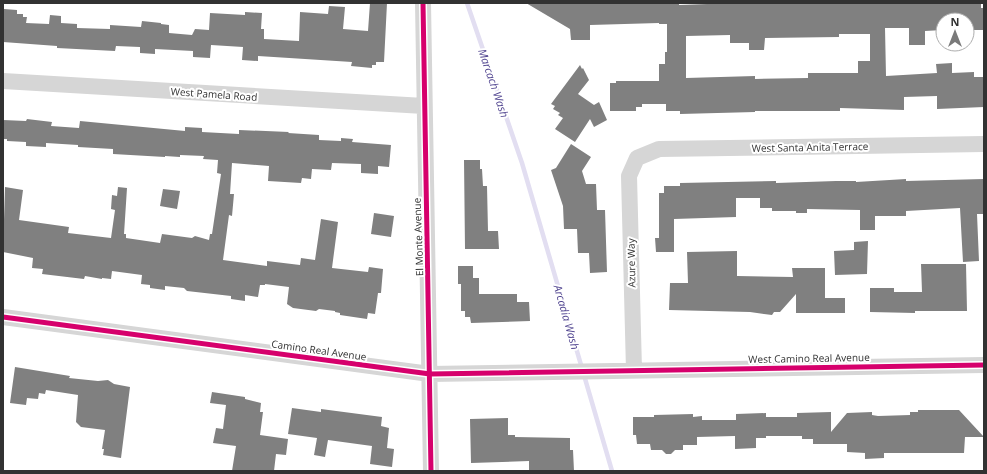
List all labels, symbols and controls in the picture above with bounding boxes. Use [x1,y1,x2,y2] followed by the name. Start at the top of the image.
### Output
[935,12,975,52] north arrow
[951,14,959,29] text: N
[475,47,513,119] water label: Marcach Wash
[170,84,258,104] street label: West Pamela Road
[752,139,869,155] street label: West Santa Anita Terrace
[410,197,426,276] street label: El Monte Avenue
[624,237,638,288] street label: Azure Way
[550,282,583,351] water label: Arcadia Wash
[271,336,368,364] street label: Camino Real Avenue
[748,350,870,366] street label: West Camino Real Avenue

